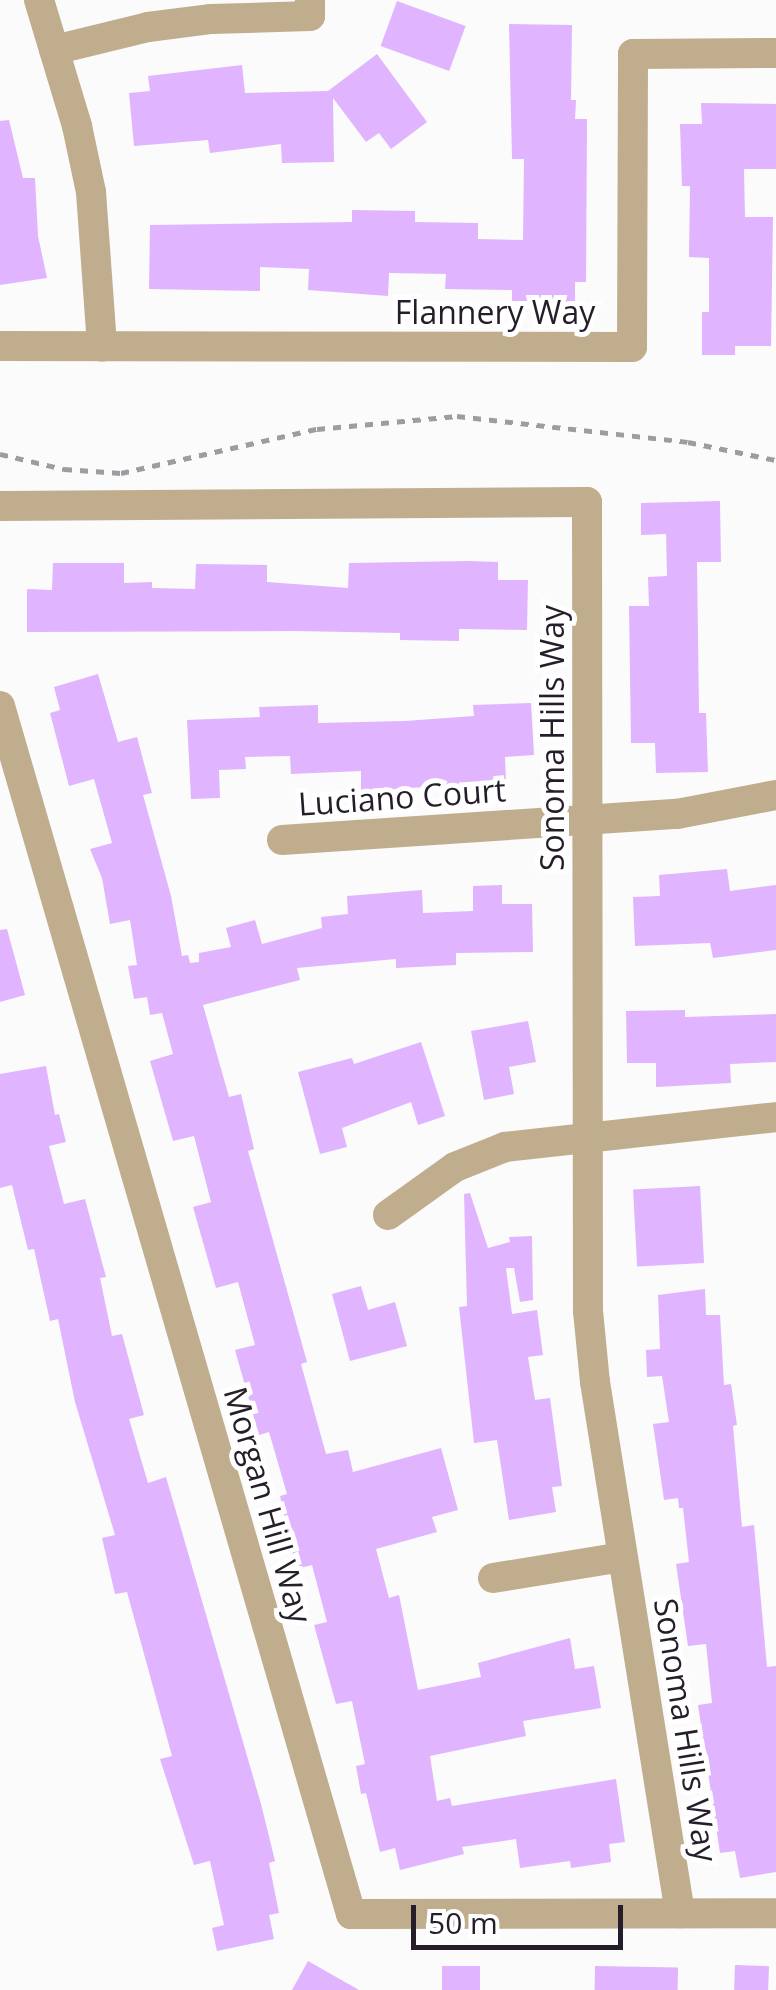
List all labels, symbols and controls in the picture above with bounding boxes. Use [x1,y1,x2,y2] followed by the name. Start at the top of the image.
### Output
[395,293,595,331] street label: Flannery Way
[533,605,571,871] street label: Sonoma Hills Way
[297,771,507,823] street label: Luciano Court
[216,1383,320,1627] street label: Morgan Hill Way
[646,1596,726,1864] street label: Sonoma Hills Way
[416,1885,628,1947] scale bar
[428,1902,498,1943] text: 50 m

